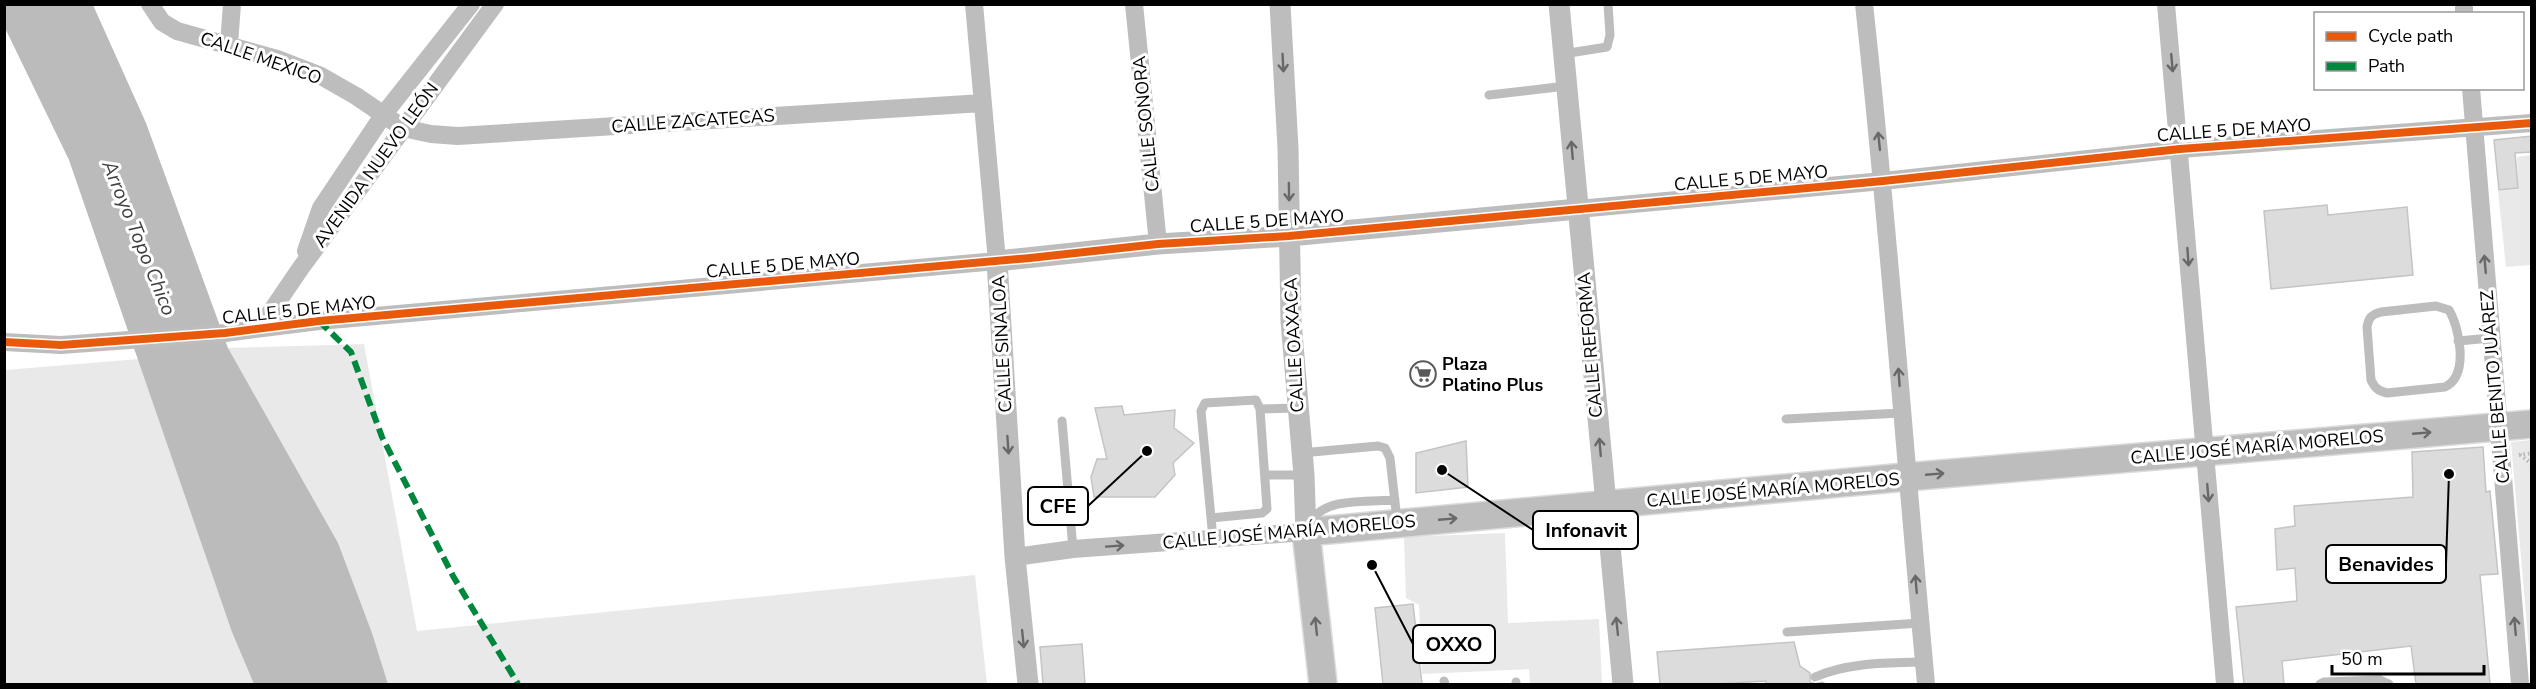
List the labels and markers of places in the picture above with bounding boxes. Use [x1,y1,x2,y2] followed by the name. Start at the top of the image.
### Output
[1442,352,1543,397] place label: Plaza Platino Plus
[1408,359,1438,389] supermarket icon: Plaza Platino Plus
[1028,487,1088,525] callout: CFE
[1533,511,1638,549] callout: Infonavit
[2326,545,2446,583] callout: Benavides
[1413,625,1495,663] callout: OXXO

